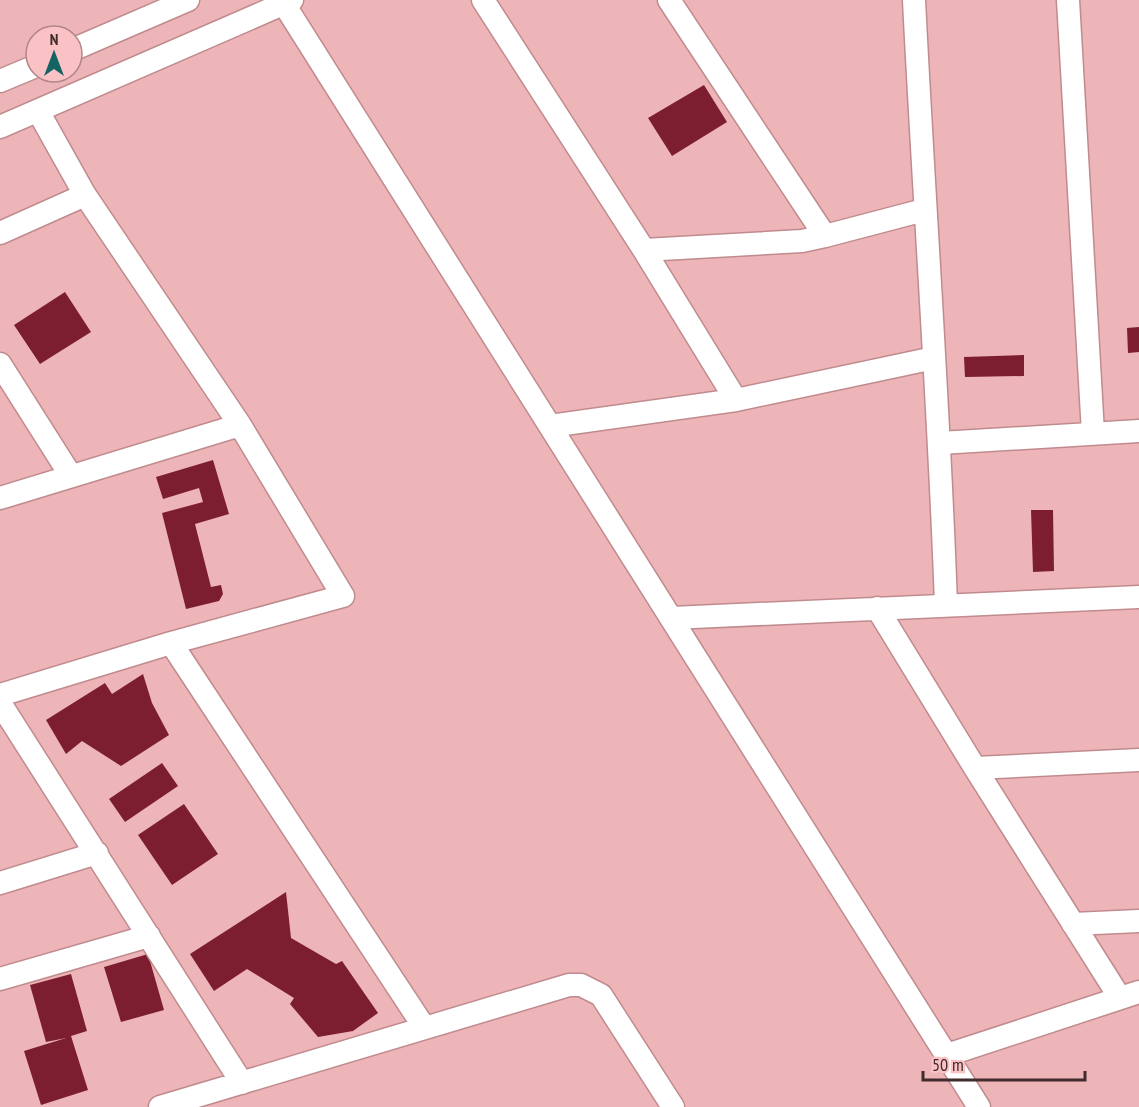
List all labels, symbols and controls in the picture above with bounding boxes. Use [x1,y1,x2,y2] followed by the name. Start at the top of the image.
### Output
[24,24,84,84] north arrow
[50,29,58,49] text: N
[923,1044,1085,1082] scale bar
[932,1053,964,1076] text: 50 m

